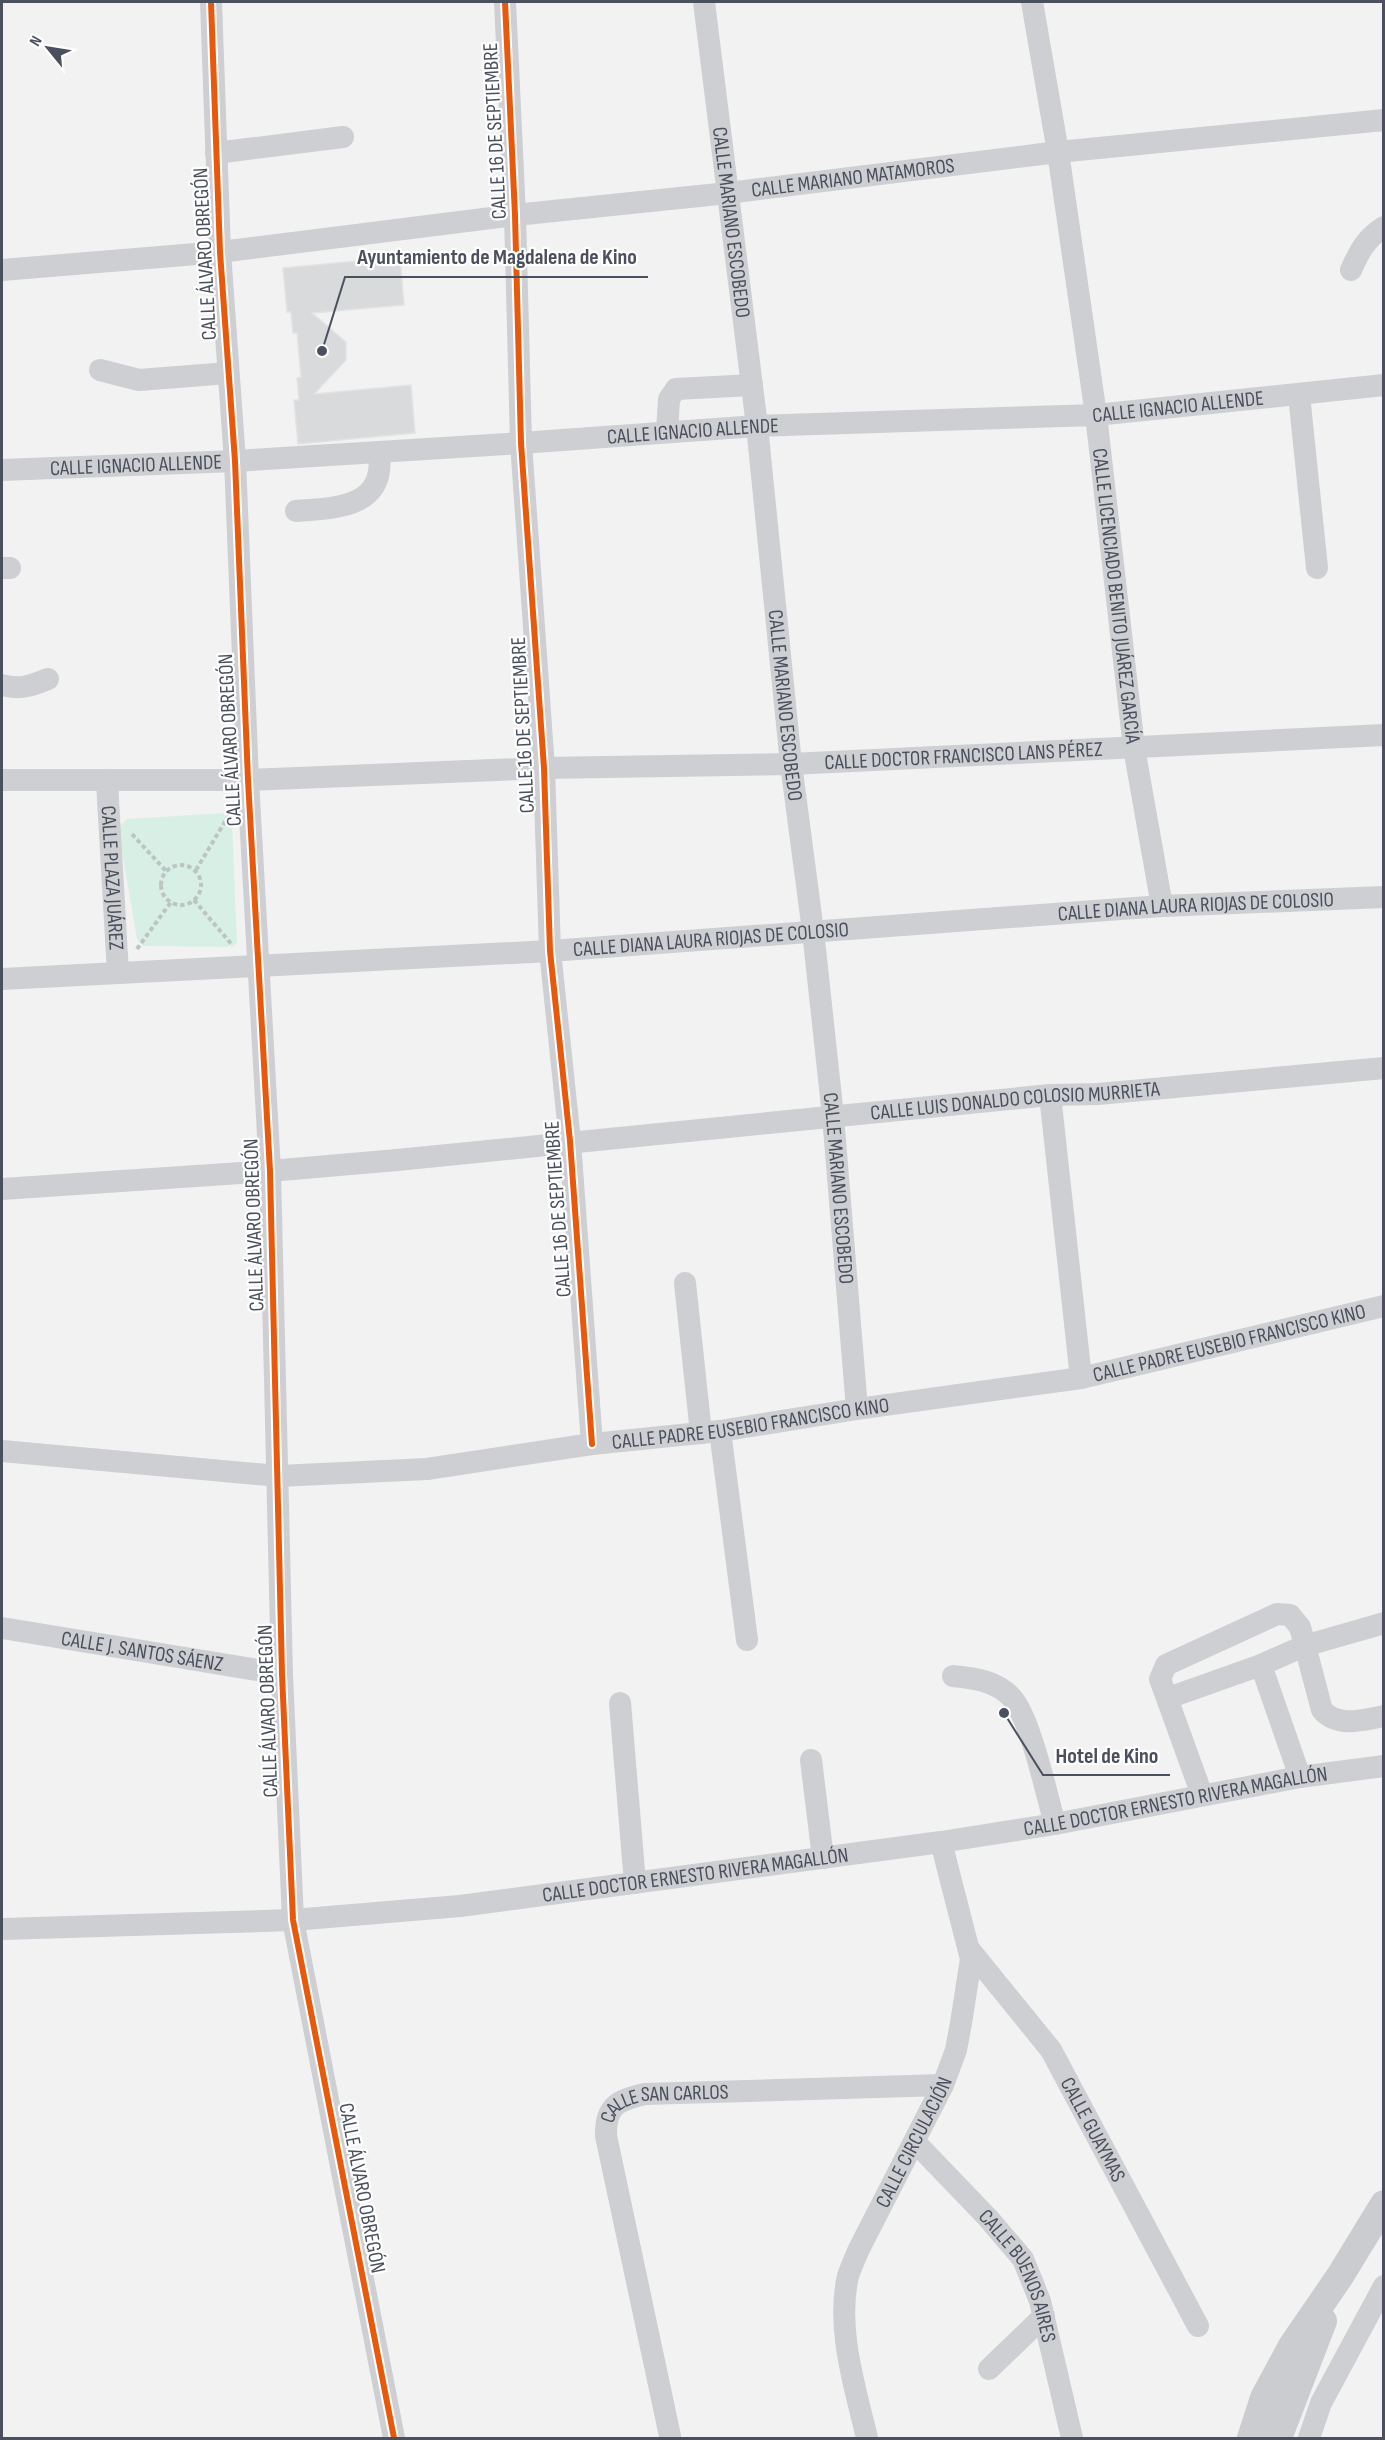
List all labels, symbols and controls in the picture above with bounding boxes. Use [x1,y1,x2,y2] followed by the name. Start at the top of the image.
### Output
[18,18,78,78] north arrow
[26,33,47,50] text: N
[478,42,512,220] street label: CALLE 16 DE SEPTIEMBRE
[707,125,756,319] street label: CALLE MARIANO ESCOBEDO
[750,152,956,203] street label: CALLE MARIANO MATAMOROS
[188,167,222,341] street label: CALLE ÁLVARO OBREGÓN
[345,237,648,277] callout: Ayuntamiento de Magdalena de Kino
[356,244,637,271] text: Ayuntamiento de Magdalena de Kino
[1091,385,1265,428] street label: CALLE IGNACIO ALLENDE
[606,413,779,449] street label: CALLE IGNACIO ALLENDE
[1087,447,1146,746] street label: CALLE LICENCIADO BENITO JUÁREZ GARCÍA
[49,449,222,481] street label: CALLE IGNACIO ALLENDE
[763,608,808,803] street label: CALLE MARIANO ESCOBEDO
[506,636,540,814] street label: CALLE 16 DE SEPTIEMBRE
[213,653,247,827] street label: CALLE ÁLVARO OBREGÓN
[824,736,1103,775] street label: CALLE DOCTOR FRANCISCO LANS PÉREZ
[96,805,129,951] street label: CALLE PLAZA JUÁREZ
[1057,887,1334,926] street label: CALLE DIANA LAURA RIOJAS DE COLOSIO
[572,917,850,962] street label: CALLE DIANA LAURA RIOJAS DE COLOSIO
[869,1076,1162,1125] street label: CALLE LUIS DONALDO COLOSIO MURRIETA
[818,1091,859,1285] street label: CALLE MARIANO ESCOBEDO
[539,1120,577,1298] street label: CALLE 16 DE SEPTIEMBRE
[238,1138,270,1312] street label: CALLE ÁLVARO OBREGÓN
[1090,1298,1368,1387] street label: CALLE PADRE EUSEBIO FRANCISCO KINO
[611,1392,891,1454] street label: CALLE PADRE EUSEBIO FRANCISCO KINO
[252,1624,284,1798] street label: CALLE ÁLVARO OBREGÓN
[59,1625,225,1677] street label: CALLE J. SANTOS SÁENZ
[1043,1735,1170,1775] callout: Hotel de Kino
[1056,1743,1158,1770] text: Hotel de Kino
[1022,1761,1329,1841] street label: CALLE DOCTOR ERNESTO RIVERA MAGALLÓN
[541,1842,850,1907] street label: CALLE DOCTOR ERNESTO RIVERA MAGALLÓN
[870,2073,957,2212] street label: CALLE CIRCULACIÓN
[1055,2073,1131,2186] street label: CALLE GUAYMAS
[595,2079,729,2126] street label: CALLE SAN CARLOS
[333,2101,391,2275] street label: CALLE ÁLVARO OBREGÓN
[974,2204,1062,2345] street label: CALLE BUENOS AIRES

